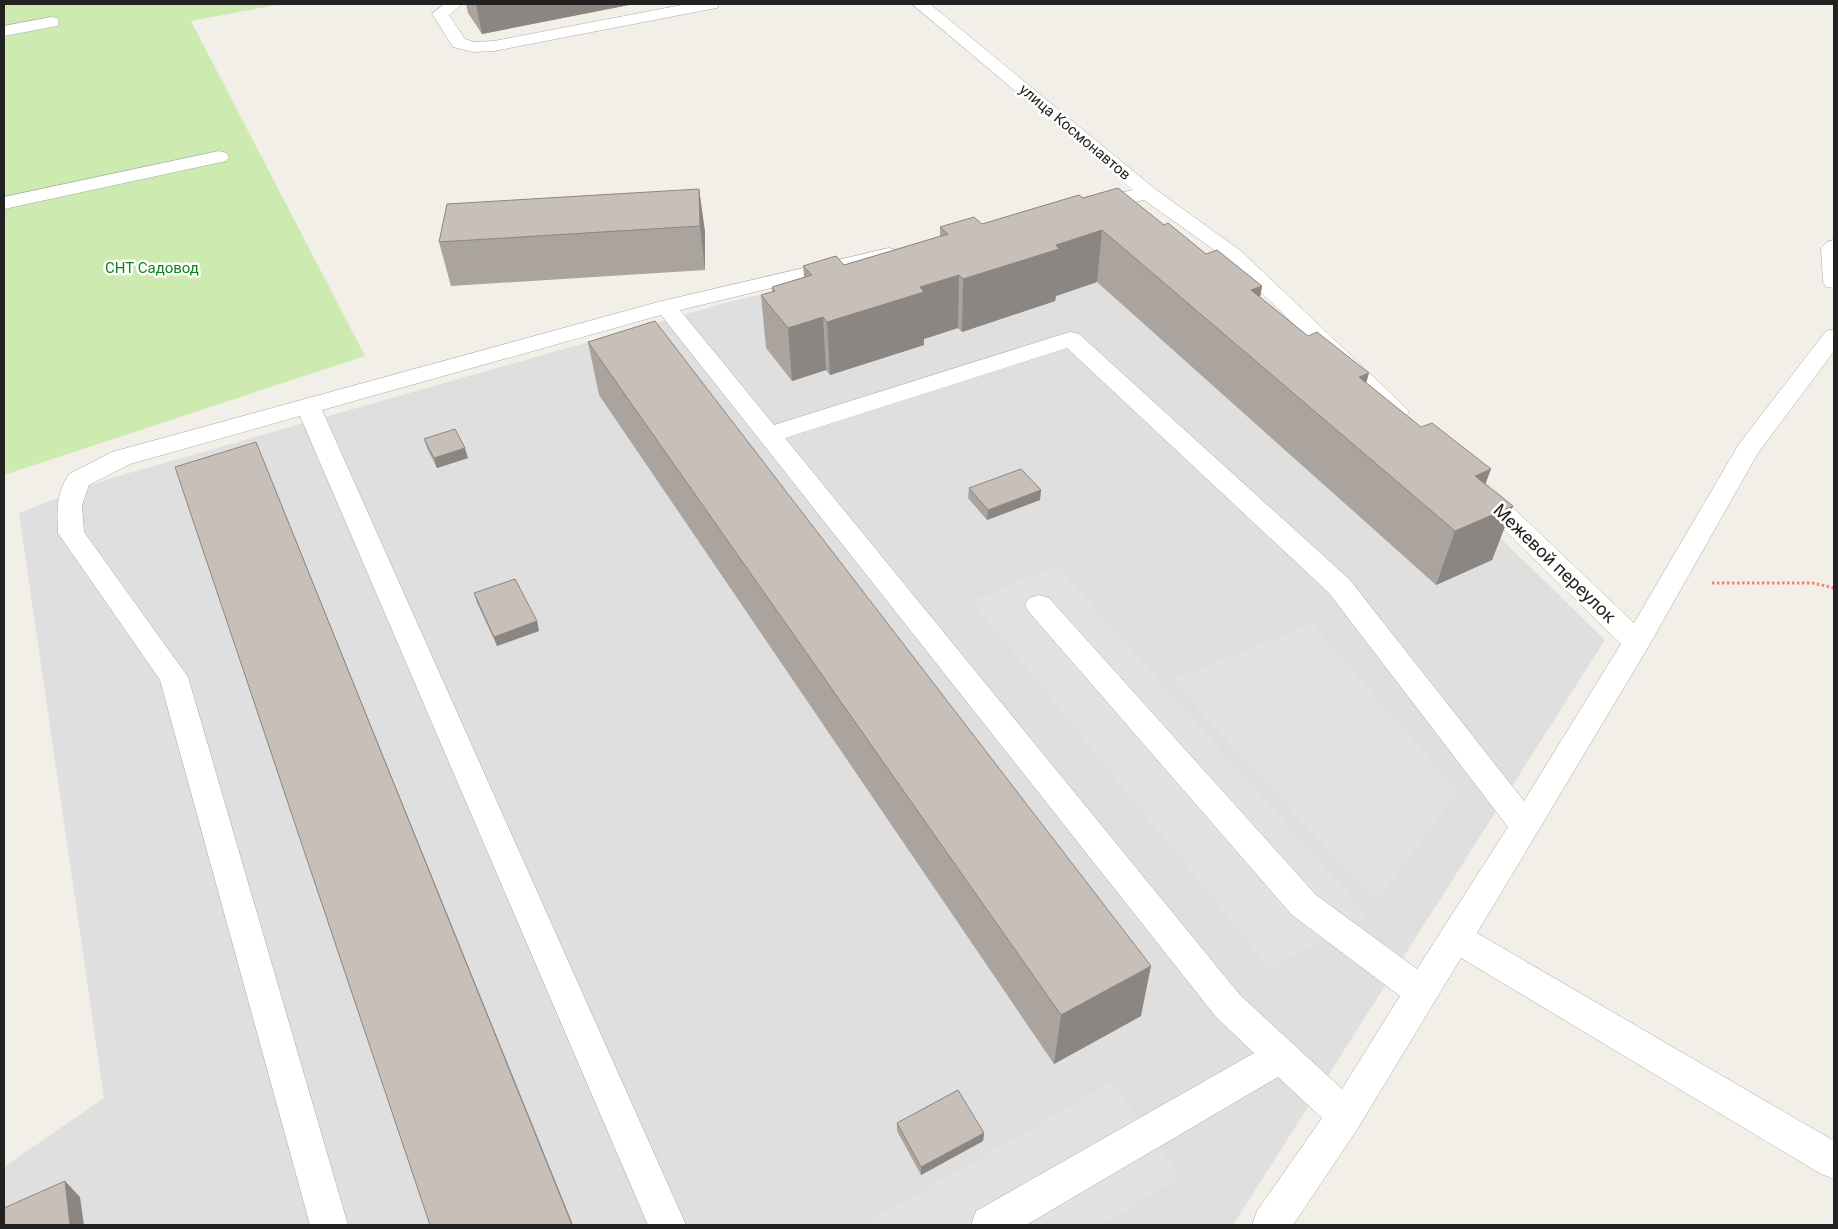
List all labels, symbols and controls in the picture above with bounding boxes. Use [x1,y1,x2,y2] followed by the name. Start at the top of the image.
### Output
[1016,80,1134,184] street label: улица Космонавтов
[105,259,199,277] park label: СНТ Садовод
[1489,499,1621,627] street label: Межевой переулок

